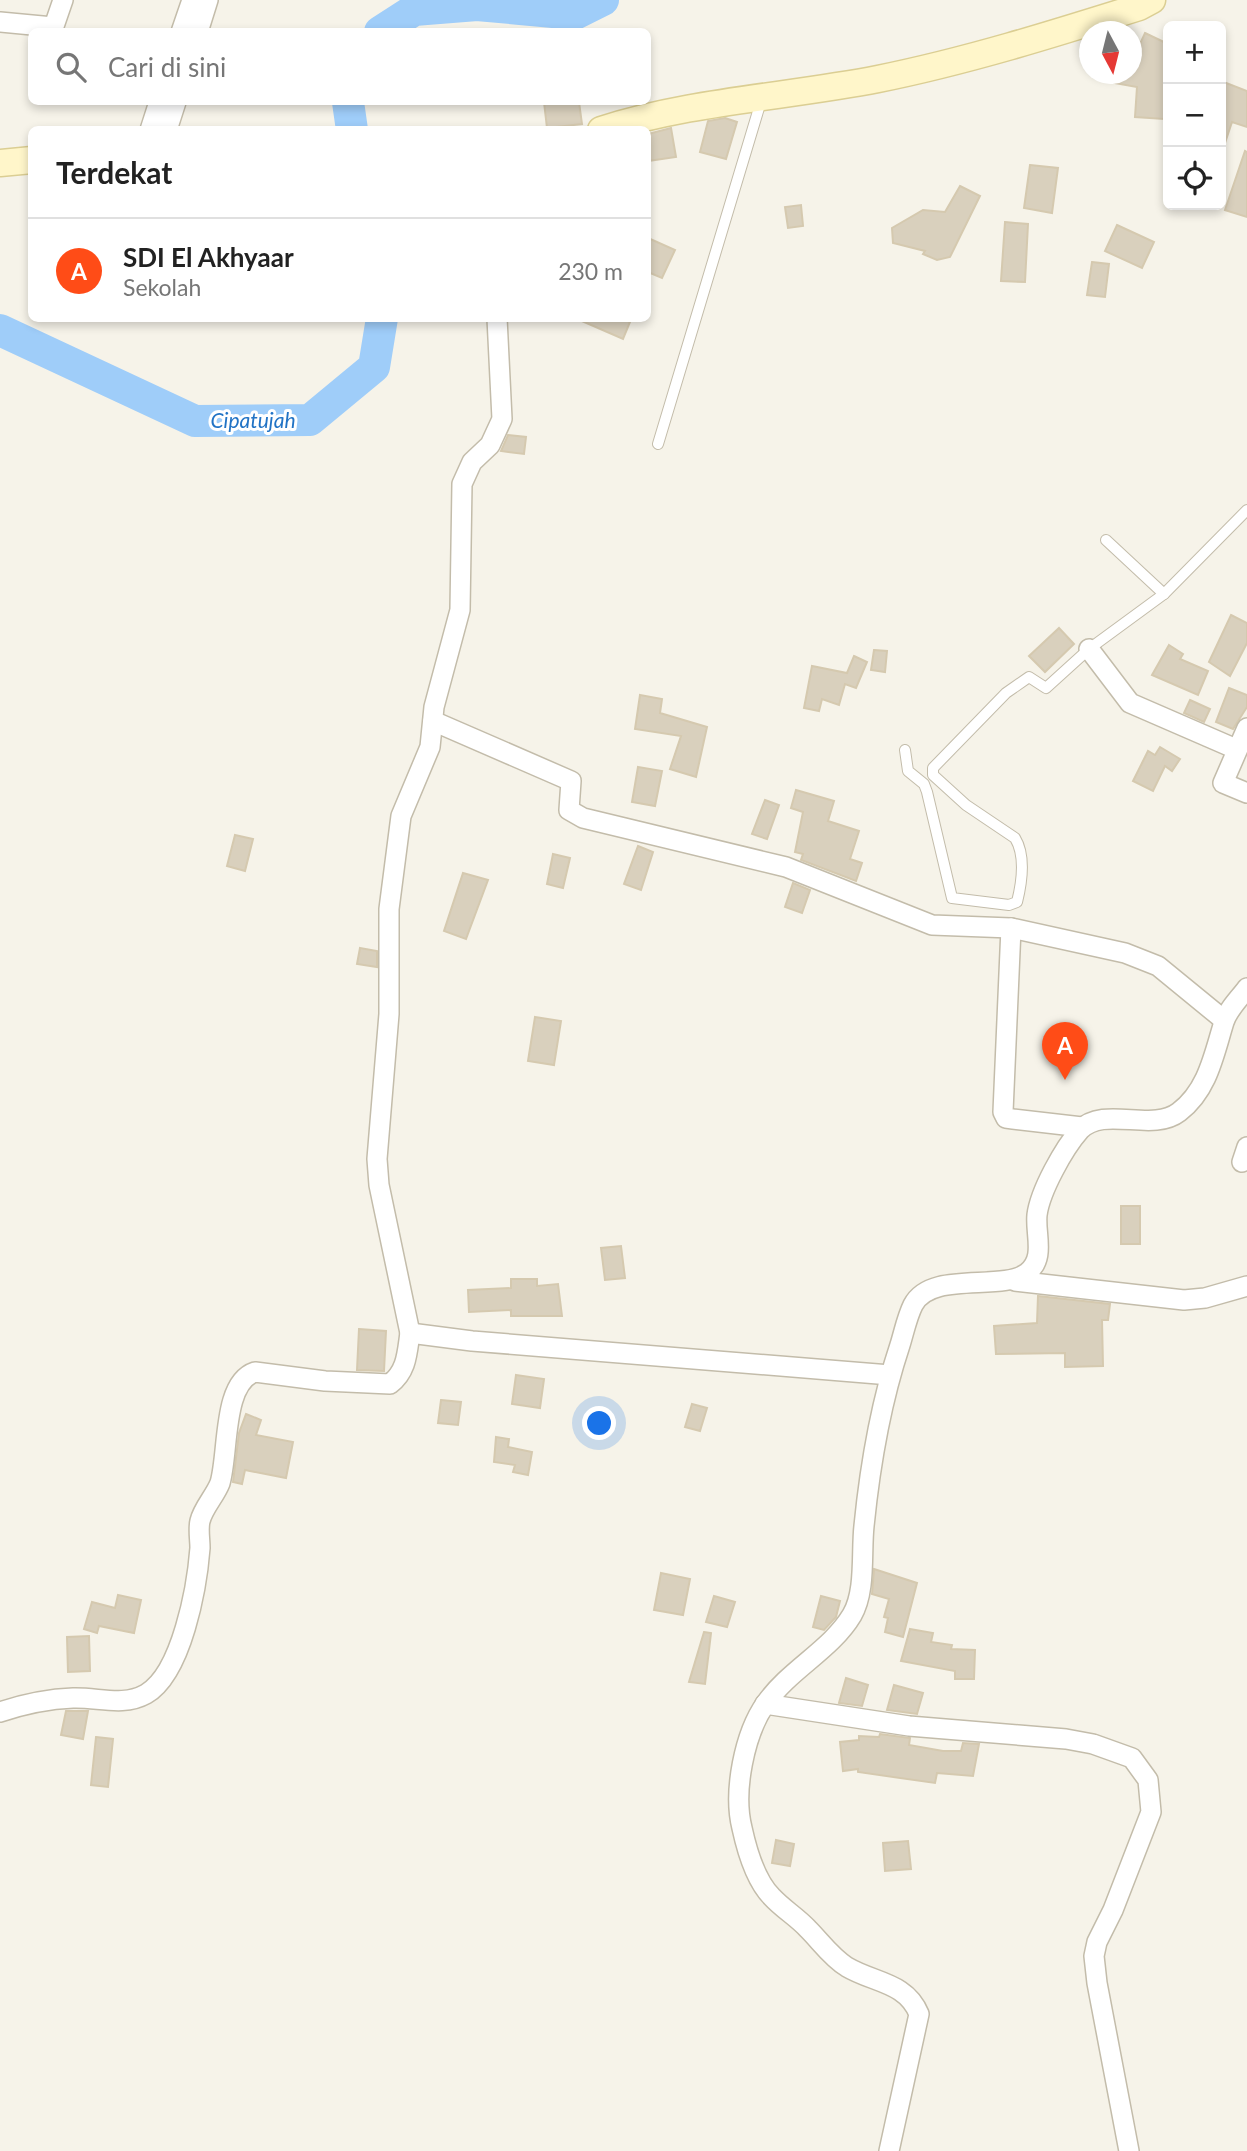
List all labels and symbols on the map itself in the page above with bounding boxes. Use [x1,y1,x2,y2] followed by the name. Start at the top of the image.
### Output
[1079,21,1142,84] north arrow
[211,407,296,432] water label: Cipatujah
[1042,1022,1088,1080] pin: A
[582,1406,616,1440] your location

